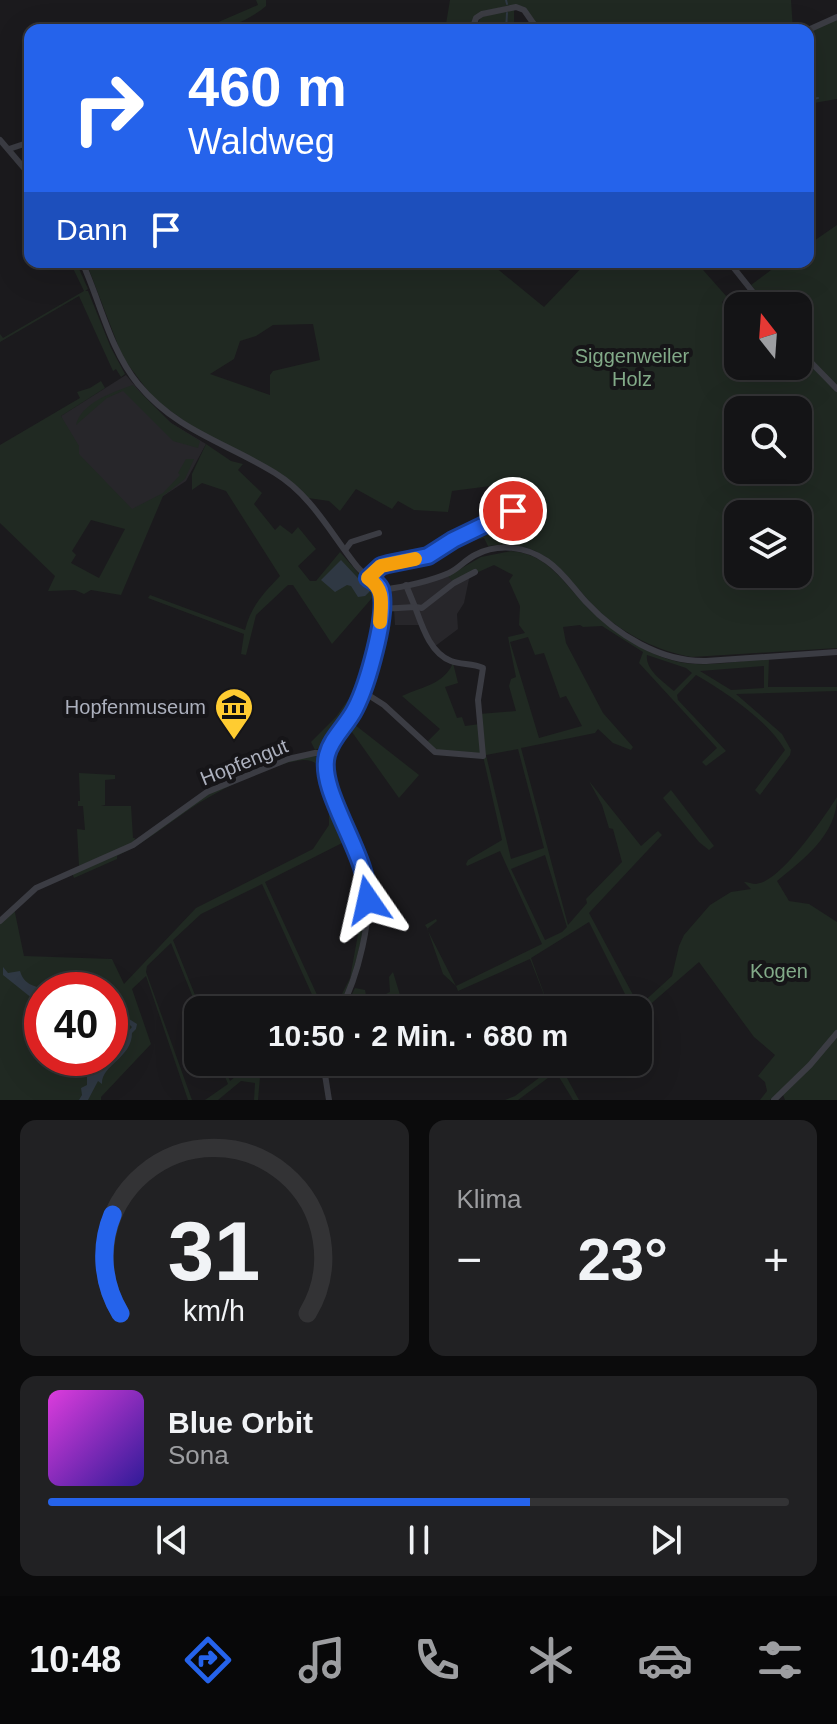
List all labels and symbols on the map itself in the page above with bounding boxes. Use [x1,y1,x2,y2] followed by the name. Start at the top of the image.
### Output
[724,292,812,380] north arrow
[575,345,690,390] park label: Siggenweiler Holz
[479,477,547,545] pin
[213,686,255,741] museum icon: Hopfenmuseum
[65,696,206,718] place label: Hopfenmuseum
[197,734,291,789] street label: Hopfengut
[326,858,410,942] position arrow
[750,960,808,982] park label: Kogen
[24,972,128,1076] speed limit sign: 40

